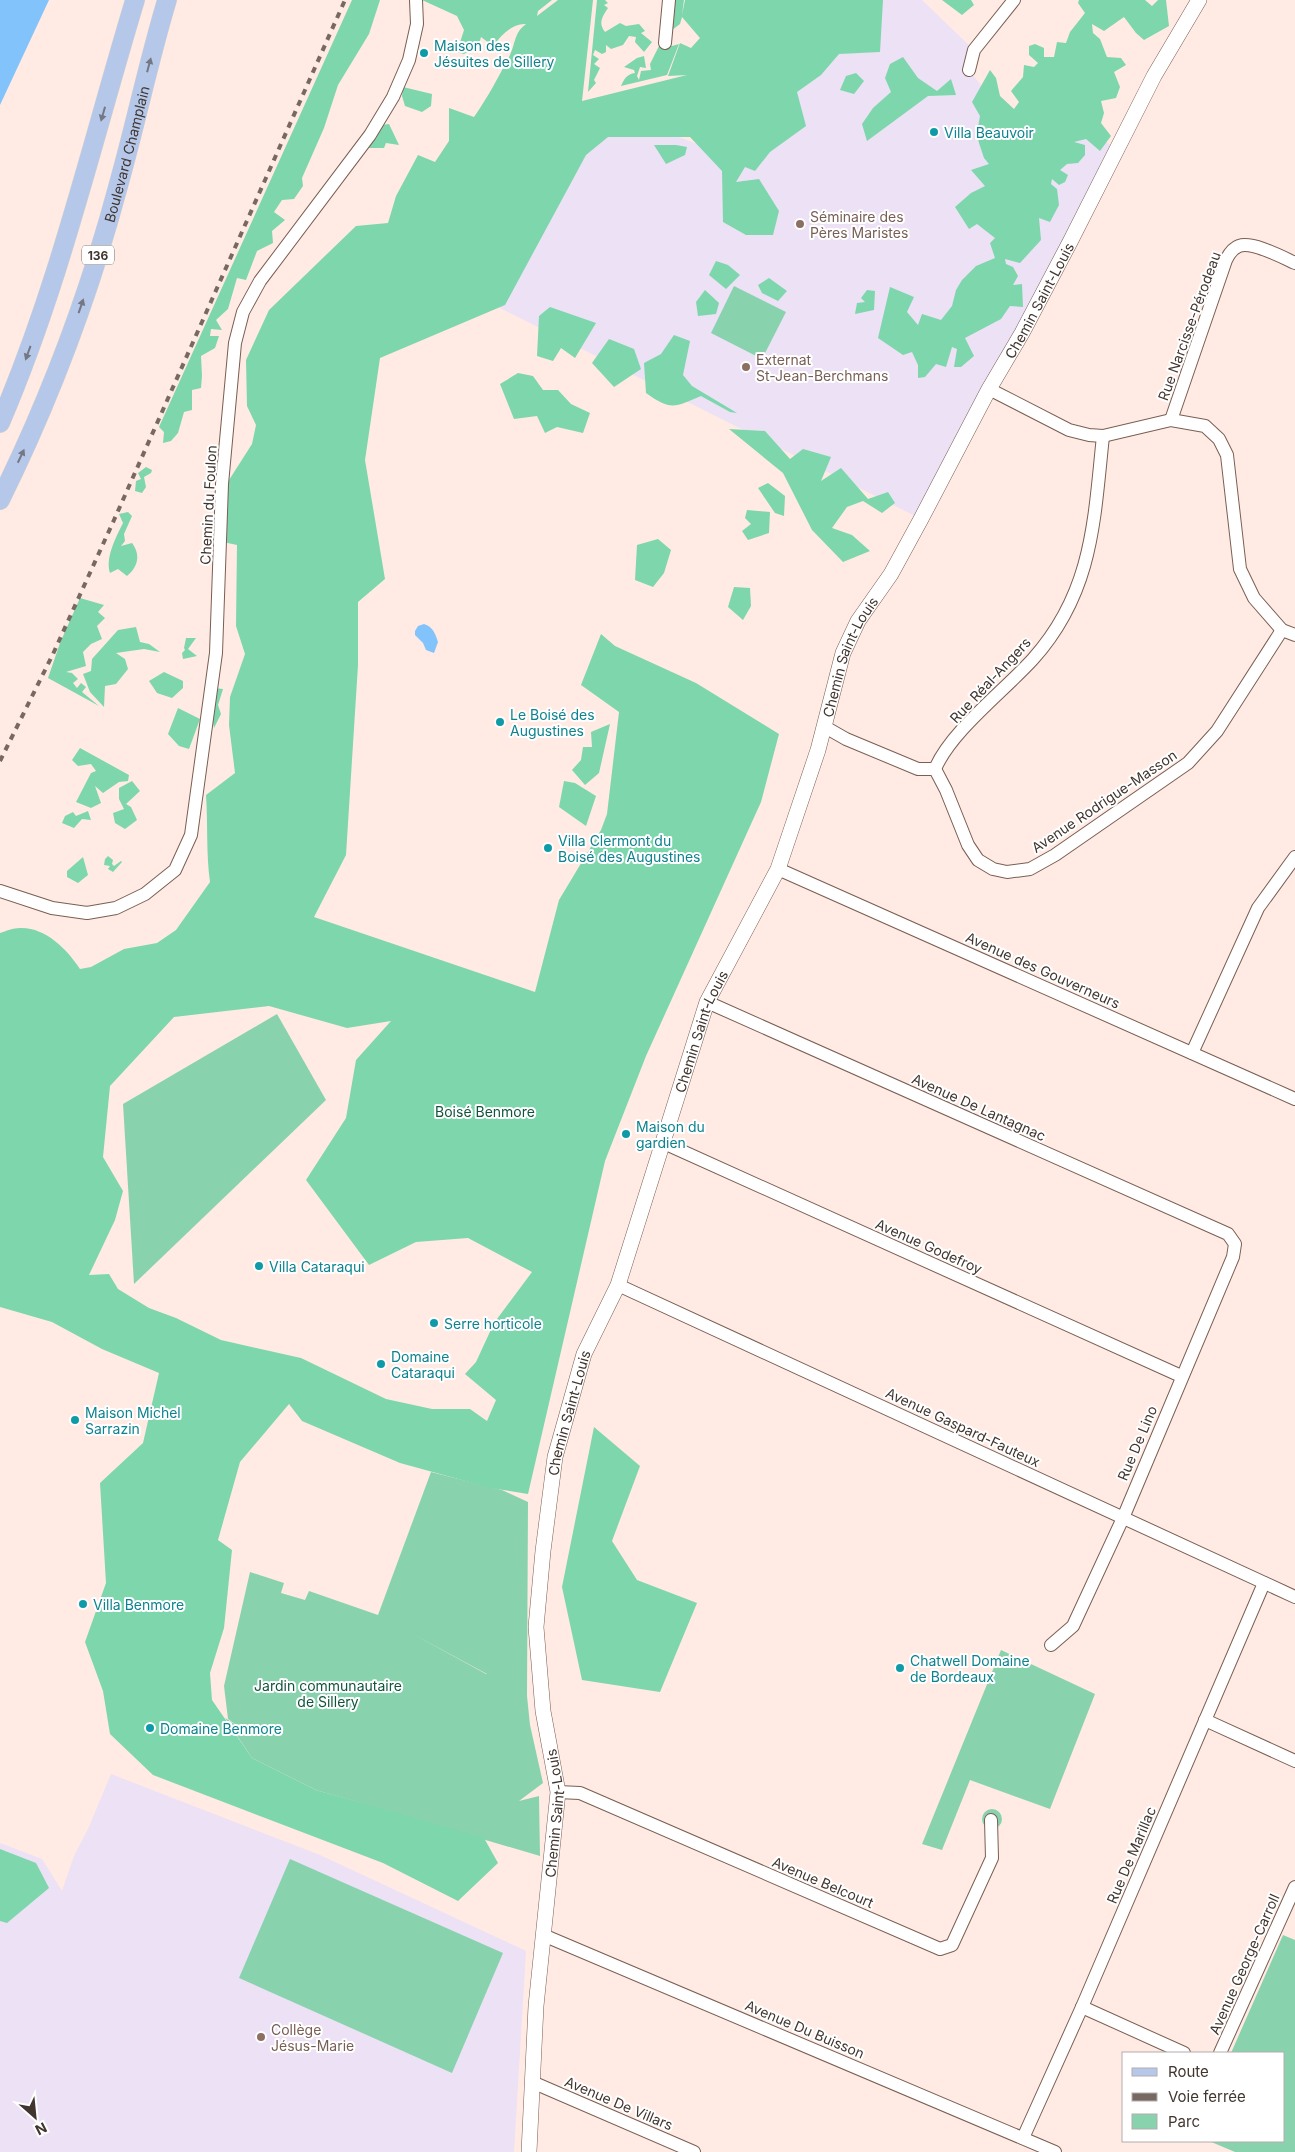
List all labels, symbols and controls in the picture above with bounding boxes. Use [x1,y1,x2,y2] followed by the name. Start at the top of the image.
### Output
[434,37,555,70] place label: Maison des Jésuites de Sillery
[418,47,430,59] marker: Maison des Jésuites de Sillery
[146,58,154,73] one-way arrow
[100,84,152,224] street label: Boulevard Champlain
[98,107,106,122] one-way arrow
[944,124,1034,141] place label: Villa Beauvoir
[928,126,940,138] marker: Villa Beauvoir
[810,208,908,241] place label: Séminaire des Pères Maristes
[794,218,806,230] marker: Séminaire des Pères Maristes
[1001,239,1077,361] street label: Chemin Saint-Louis
[82,246,114,264] road number: 136
[1154,249,1224,403] street label: Rue Narcisse-Pérodeau
[78,298,86,313] one-way arrow
[24,345,31,360] one-way arrow
[756,351,888,384] place label: Externat St-Jean-Berchmans
[740,361,752,373] marker: Externat St-Jean-Berchmans
[196,445,220,565] street label: Chemin du Foulon
[17,449,25,463] one-way arrow
[818,593,881,719] street label: Chemin Saint-Louis
[946,634,1034,726] street label: Rue Réal-Angers
[510,706,595,739] place label: Le Boisé des Augustines
[494,716,506,728] marker: Le Boisé des Augustines
[1028,746,1180,856] street label: Avenue Rodrigue-Masson
[558,832,700,865] place label: Villa Clermont du Boisé des Augustines
[542,842,554,854] marker: Villa Clermont du Boisé des Augustines
[963,928,1123,1012] street label: Avenue des Gouverneurs
[671,967,731,1094] street label: Chemin Saint-Louis
[909,1070,1049,1144] street label: Avenue De Lantagnac
[435,1103,535,1120] park label: Boisé Benmore
[636,1118,705,1151] place label: Maison du gardien
[620,1128,632,1140] marker: Maison du gardien
[873,1215,985,1277] street label: Avenue Godefroy
[269,1258,365,1275] place label: Villa Cataraqui
[253,1260,265,1272] marker: Villa Cataraqui
[444,1315,542,1332] place label: Serre horticole
[428,1317,440,1329] marker: Serre horticole
[391,1348,455,1381] place label: Domaine Cataraqui
[544,1348,593,1477] street label: Chemin Saint-Louis
[375,1358,387,1370] marker: Domaine Cataraqui
[883,1384,1043,1470] street label: Avenue Gaspard-Fauteux
[1114,1403,1160,1483] street label: Rue De Lino
[85,1404,181,1437] place label: Maison Michel Sarrazin
[69,1414,81,1426] marker: Maison Michel Sarrazin
[93,1596,184,1613] place label: Villa Benmore
[77,1598,89,1610] marker: Villa Benmore
[910,1652,1030,1685] place label: Chatwell Domaine de Bordeaux
[894,1662,906,1674] marker: Chatwell Domaine de Bordeaux
[254,1677,402,1710] park label: Jardin communautaire de Sillery
[160,1720,282,1737] place label: Domaine Benmore
[144,1722,156,1734] marker: Domaine Benmore
[541,1748,567,1878] street label: Chemin Saint-Louis
[1103,1804,1159,1906] street label: Rue De Marillac
[770,1853,877,1911] street label: Avenue Belcourt
[1205,1891,1283,2037] street label: Avenue George-Carroll
[743,1996,867,2062] street label: Avenue Du Buisson
[271,2021,354,2054] place label: Collège Jésus-Marie
[255,2031,267,2043] marker: Collège Jésus-Marie
[1122,2052,1285,2142] legend
[1168,2062,1209,2081] text: Route
[562,2073,676,2133] street label: Avenue De Villars
[1168,2087,1246,2106] text: Voie ferrée
[10,2092,60,2142] north arrow
[1168,2112,1200,2131] text: Parc
[33,2119,50,2139] text: N

